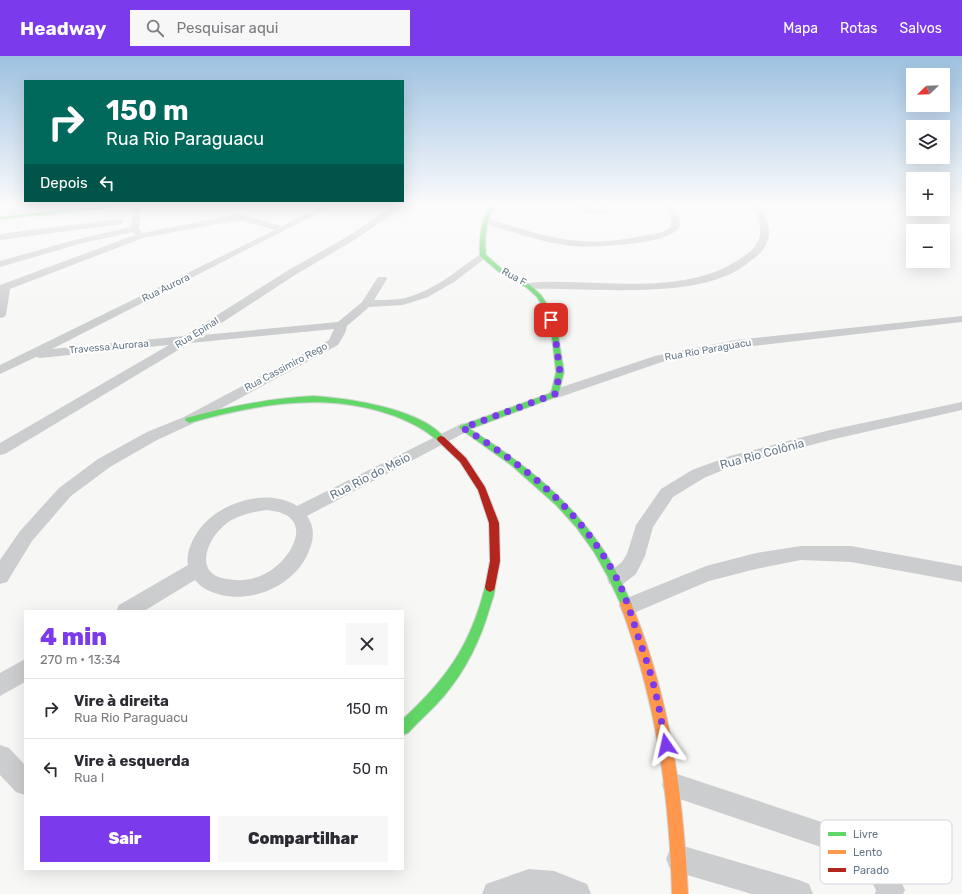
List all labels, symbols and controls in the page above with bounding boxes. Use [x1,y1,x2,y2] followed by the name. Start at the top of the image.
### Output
[130,10,410,46] search box
[20,17,106,40] text: Headway
[144,17,166,39] icon: search
[176,19,278,37] text: Pesquisar aqui
[783,20,818,37] text: Mapa
[840,20,877,37] text: Rotas
[899,20,942,37] text: Salvos
[906,68,950,112] north arrow
[906,68,950,268] map controls
[106,94,189,127] text: 150 m
[40,96,92,148] icon: right
[906,120,950,164] button: layers
[106,128,264,150] text: Rua Rio Paraguacu
[96,172,118,194] icon: left
[906,172,950,216] button: +
[40,174,88,192] text: Depois
[906,224,950,268] button: −
[500,265,529,289] street label: Rua F
[140,271,192,305] street label: Rua Aurora
[534,303,568,337] pin
[540,309,562,331] icon: arrive
[173,315,221,351] street label: Rua Epinal
[664,336,752,364] street label: Rua Rio Paraguacu
[69,338,149,356] street label: Travessa Auroraa
[242,340,330,394] street label: Rua Cassimiro Rego
[718,436,806,472] street label: Rua Rio Colônia
[328,450,413,502] street label: Rua Rio do Meio
[40,623,107,651] text: 4 min
[346,623,388,665] button: close
[40,652,121,667] text: 270 m · 13:34
[74,692,169,710] text: Vire à direita
[40,698,62,720] icon: right
[346,700,388,718] text: 150 m
[74,710,188,725] text: Rua Rio Paraguacu
[645,724,687,766] position arrow
[74,752,190,770] text: Vire à esquerda
[40,758,62,780] icon: left
[353,760,388,778] text: 50 m
[74,770,104,785] text: Rua I
[40,816,210,862] button: Sair
[218,816,388,862] button: Compartilhar
[820,820,952,884] legend
[853,828,878,841] text: Livre
[853,846,882,859] text: Lento
[853,864,889,877] text: Parado

